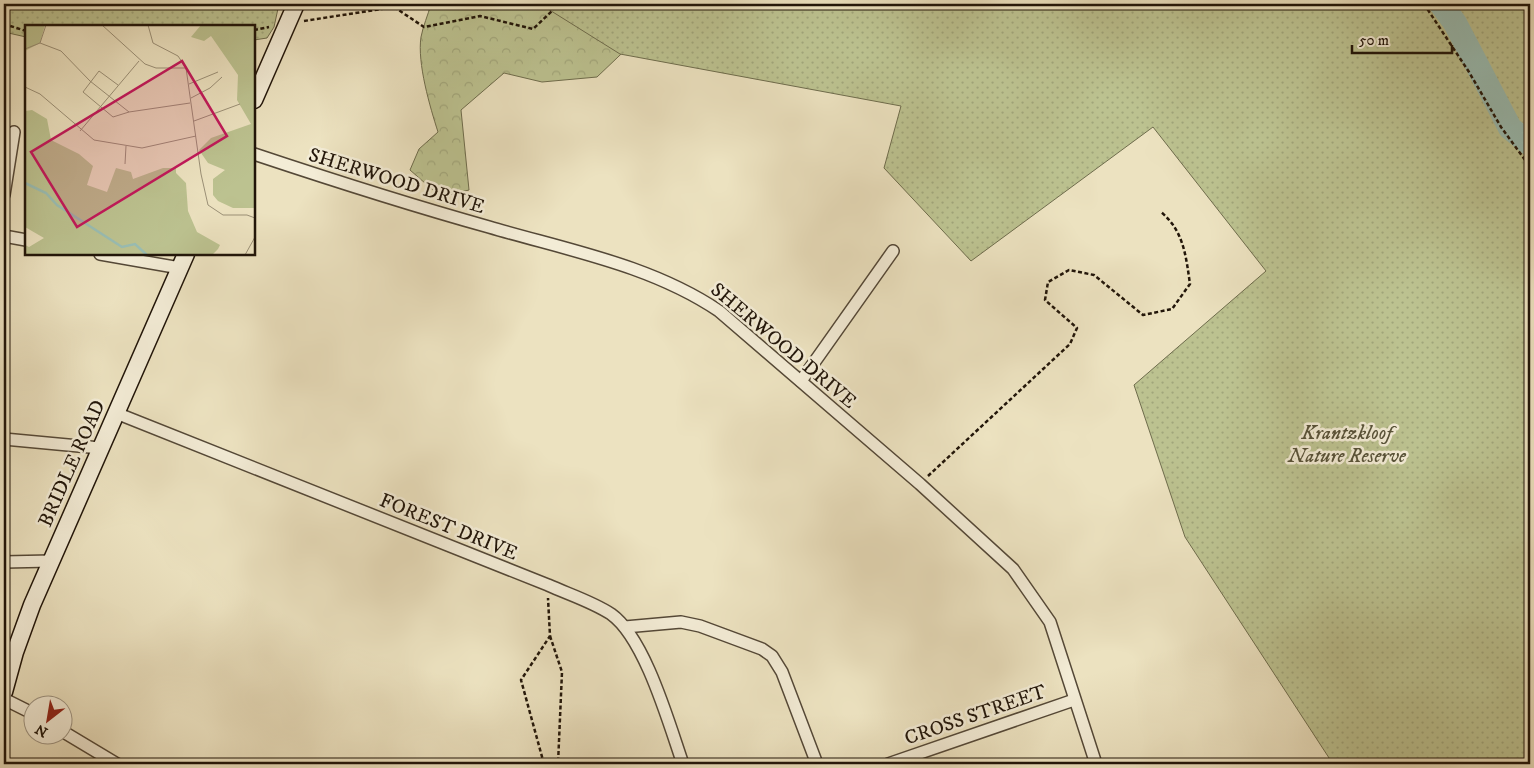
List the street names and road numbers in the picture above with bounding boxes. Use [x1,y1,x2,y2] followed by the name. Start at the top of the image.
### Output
[305,143,488,220] street label: SHERWOOD DRIVE
[705,278,861,414] street label: SHERWOOD DRIVE
[33,396,112,531] street label: BRIDLE ROAD
[376,488,521,566] street label: FOREST DRIVE
[901,679,1050,751] street label: CROSS STREET

